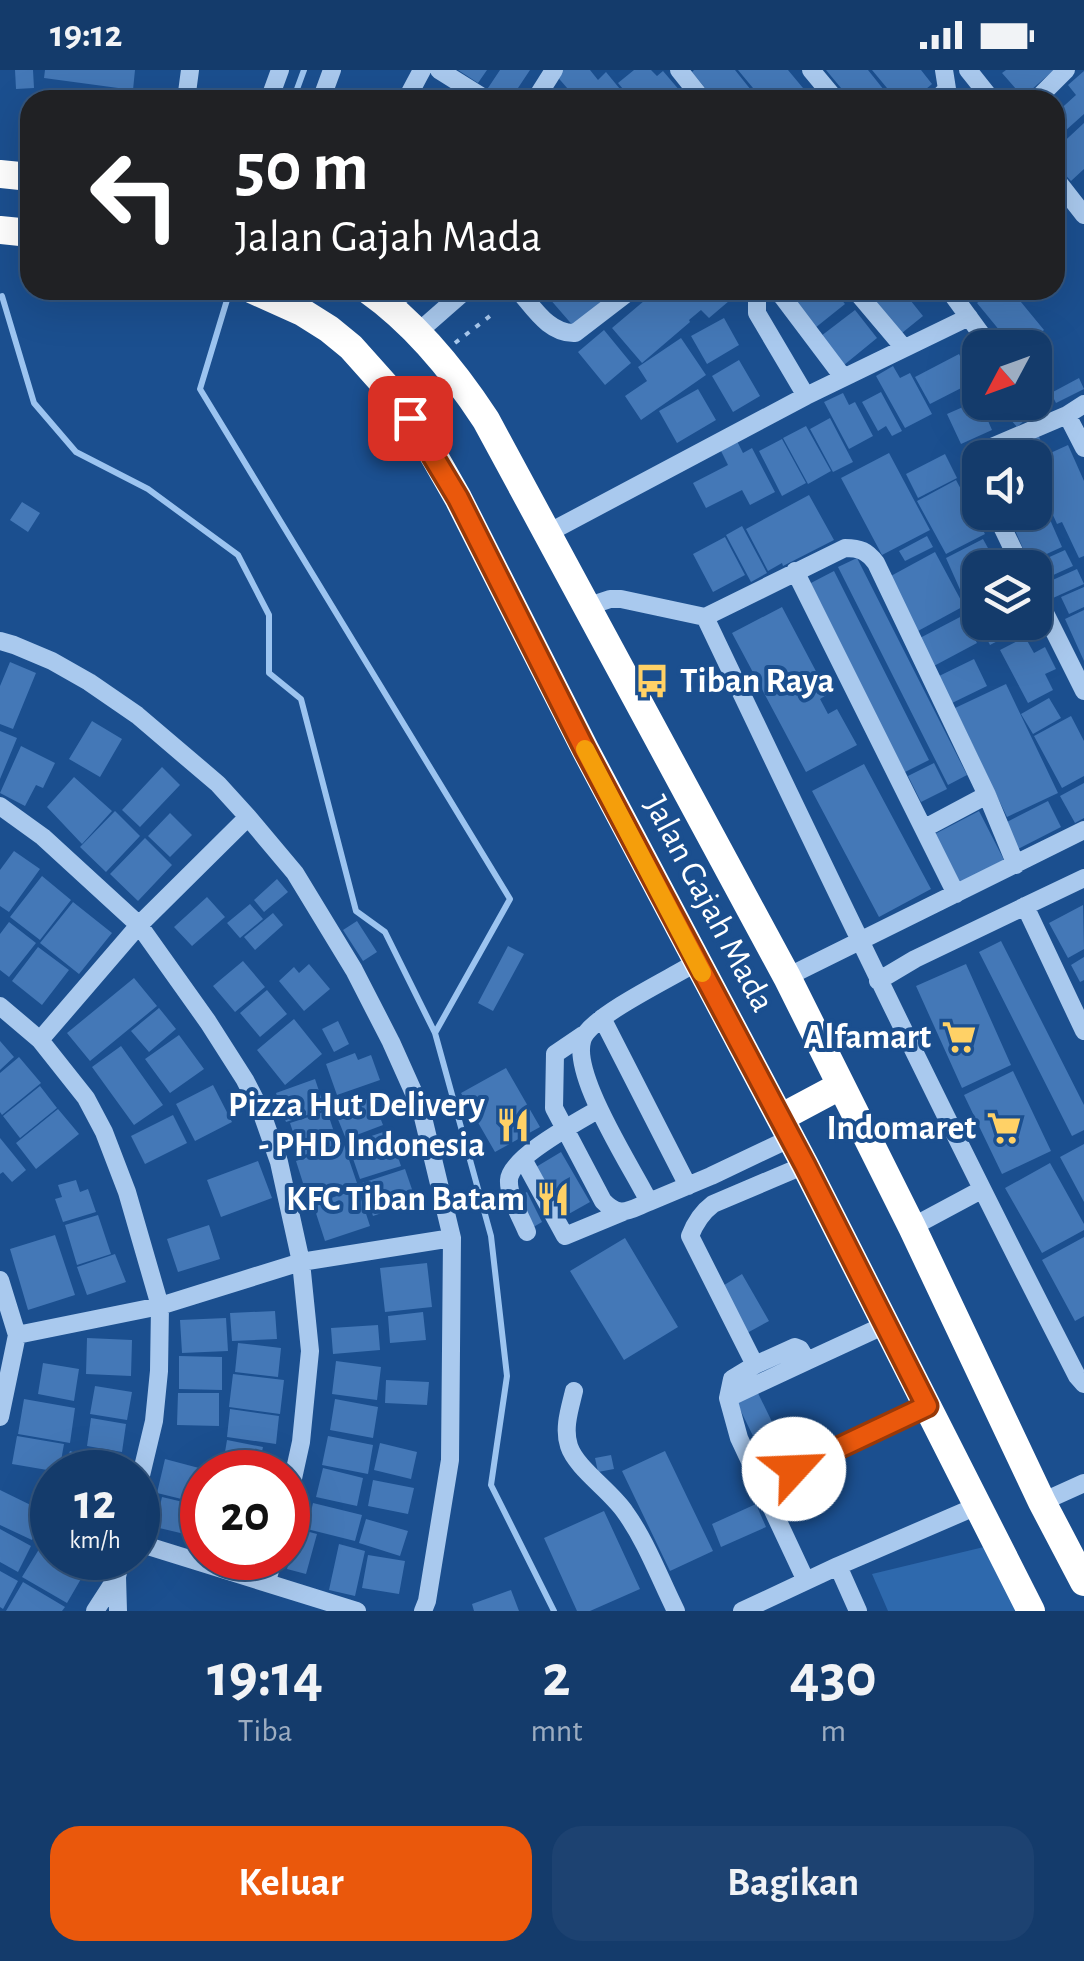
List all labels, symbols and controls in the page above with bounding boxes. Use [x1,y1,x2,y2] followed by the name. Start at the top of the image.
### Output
[50,16,122,54] text: 19:12
[70,130,200,260] icon: left
[235,133,369,203] text: 50 m
[235,215,542,260] text: Jalan Gajah Mada
[962,330,1052,420] north arrow
[962,330,1052,640] map controls
[368,376,453,461] pin
[383,391,438,446] icon: arrive
[962,440,1052,530] button: sound
[962,550,1052,640] button: layers
[633,662,671,700] bus stop icon: Tiban Raya
[680,664,834,699] place label: Tiban Raya
[638,790,780,1018] street label: Jalan Gajah Mada
[940,1018,978,1056] supermarket icon: Alfamart
[804,1020,931,1055] place label: Alfamart
[228,1088,485,1163] place label: Pizza Hut Delivery - PHD Indonesia
[494,1106,532,1144] restaurant icon: Pizza Hut Delivery - PHD Indonesia
[985,1109,1023,1147] supermarket icon: Indomaret
[826,1111,976,1146] place label: Indomaret
[534,1180,572,1218] restaurant icon: KFC Tiban Batam
[286,1182,525,1217] place label: KFC Tiban Batam
[742,1417,846,1521] position arrow
[180,1450,310,1580] speed limit sign: 20
[74,1478,116,1528] text: 12
[69,1528,121,1553] text: km/h
[207,1647,323,1707] text: 19:14
[542,1647,571,1707] text: 2
[790,1647,877,1707] text: 430
[238,1715,293,1747] text: Tiba
[530,1715,582,1747] text: mnt
[820,1715,846,1747] text: m
[50,1826,532,1941] button: Keluar
[552,1826,1034,1941] button: Bagikan

